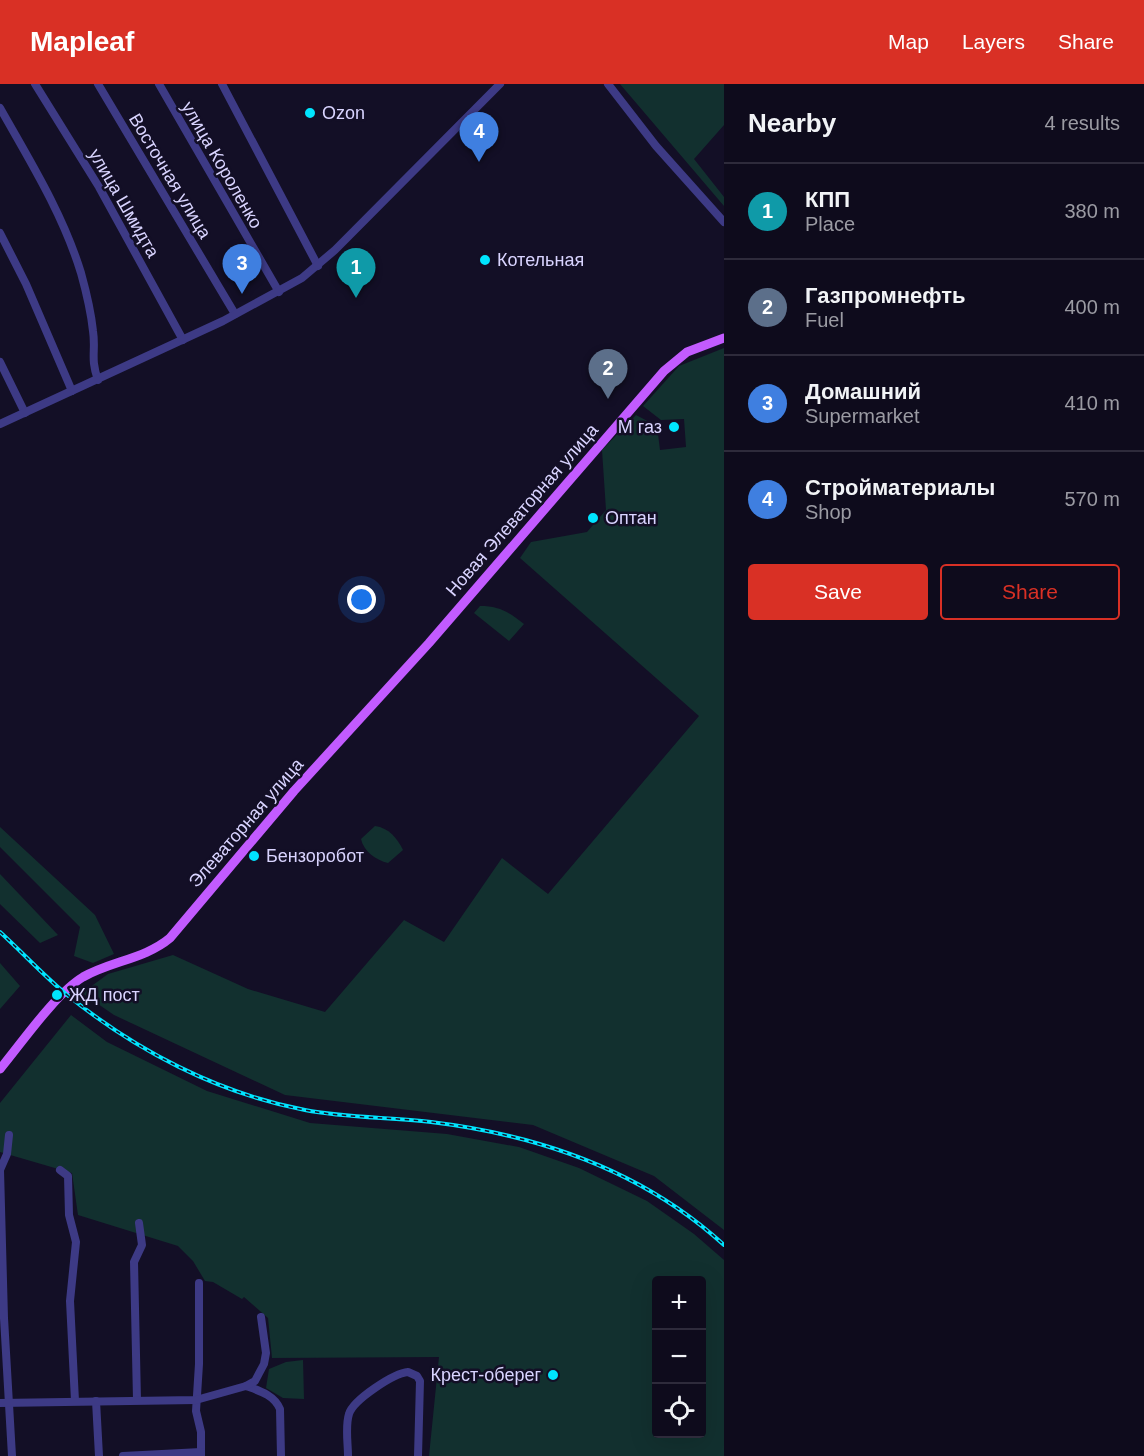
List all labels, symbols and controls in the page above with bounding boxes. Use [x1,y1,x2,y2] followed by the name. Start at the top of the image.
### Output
[30,26,134,57] text: Mapleaf
[888,30,929,53] text: Map
[962,30,1025,53] text: Layers
[1058,30,1114,53] text: Share
[178,98,266,232] street label: улица Короленко
[322,103,365,123] place label: Ozon
[303,106,317,120] marker: Ozon
[748,108,836,138] text: Nearby
[125,110,216,243] street label: Восточная улица
[460,112,498,162] pin: 4
[1044,112,1120,134] text: 4 results
[85,145,164,262] street label: улица Шмидта
[805,187,850,212] text: КПП
[762,200,773,222] text: 1
[1064,200,1120,222] text: 380 m
[805,213,855,235] text: Place
[222,244,262,294] pin: 3
[336,248,376,298] pin: 1
[497,250,584,270] place label: Котельная
[478,253,492,267] marker: Котельная
[805,283,966,308] text: Газпромнефть
[762,296,773,318] text: 2
[1064,296,1120,318] text: 400 m
[805,309,844,331] text: Fuel
[588,350,628,399] pin: 2
[805,379,921,404] text: Домашний
[762,392,773,414] text: 3
[1064,392,1120,414] text: 410 m
[805,405,920,427] text: Supermarket
[618,417,662,437] place label: М газ
[442,419,603,600] street label: Новая Элеваторная улица
[667,420,681,434] marker: М газ
[805,475,995,500] text: Стройматериалы
[762,488,773,510] text: 4
[1064,488,1120,510] text: 570 m
[805,501,852,523] text: Shop
[605,508,657,528] place label: Оптан
[586,511,600,525] marker: Оптан
[748,564,928,620] button: Save
[940,564,1120,620] button: Share
[347,585,376,614] your location
[185,754,308,891] street label: Элеваторная улица
[266,846,364,866] place label: Бензоробот
[247,849,261,863] marker: Бензоробот
[69,985,140,1005] place label: ЖД пост
[50,988,64,1002] marker: ЖД пост
[652,1276,706,1438] map controls
[652,1276,706,1330] button: +
[652,1330,706,1384] button: −
[431,1365,541,1385] place label: Крест-оберег
[546,1368,560,1382] marker: Крест-оберег
[652,1384,706,1438] button: locate

